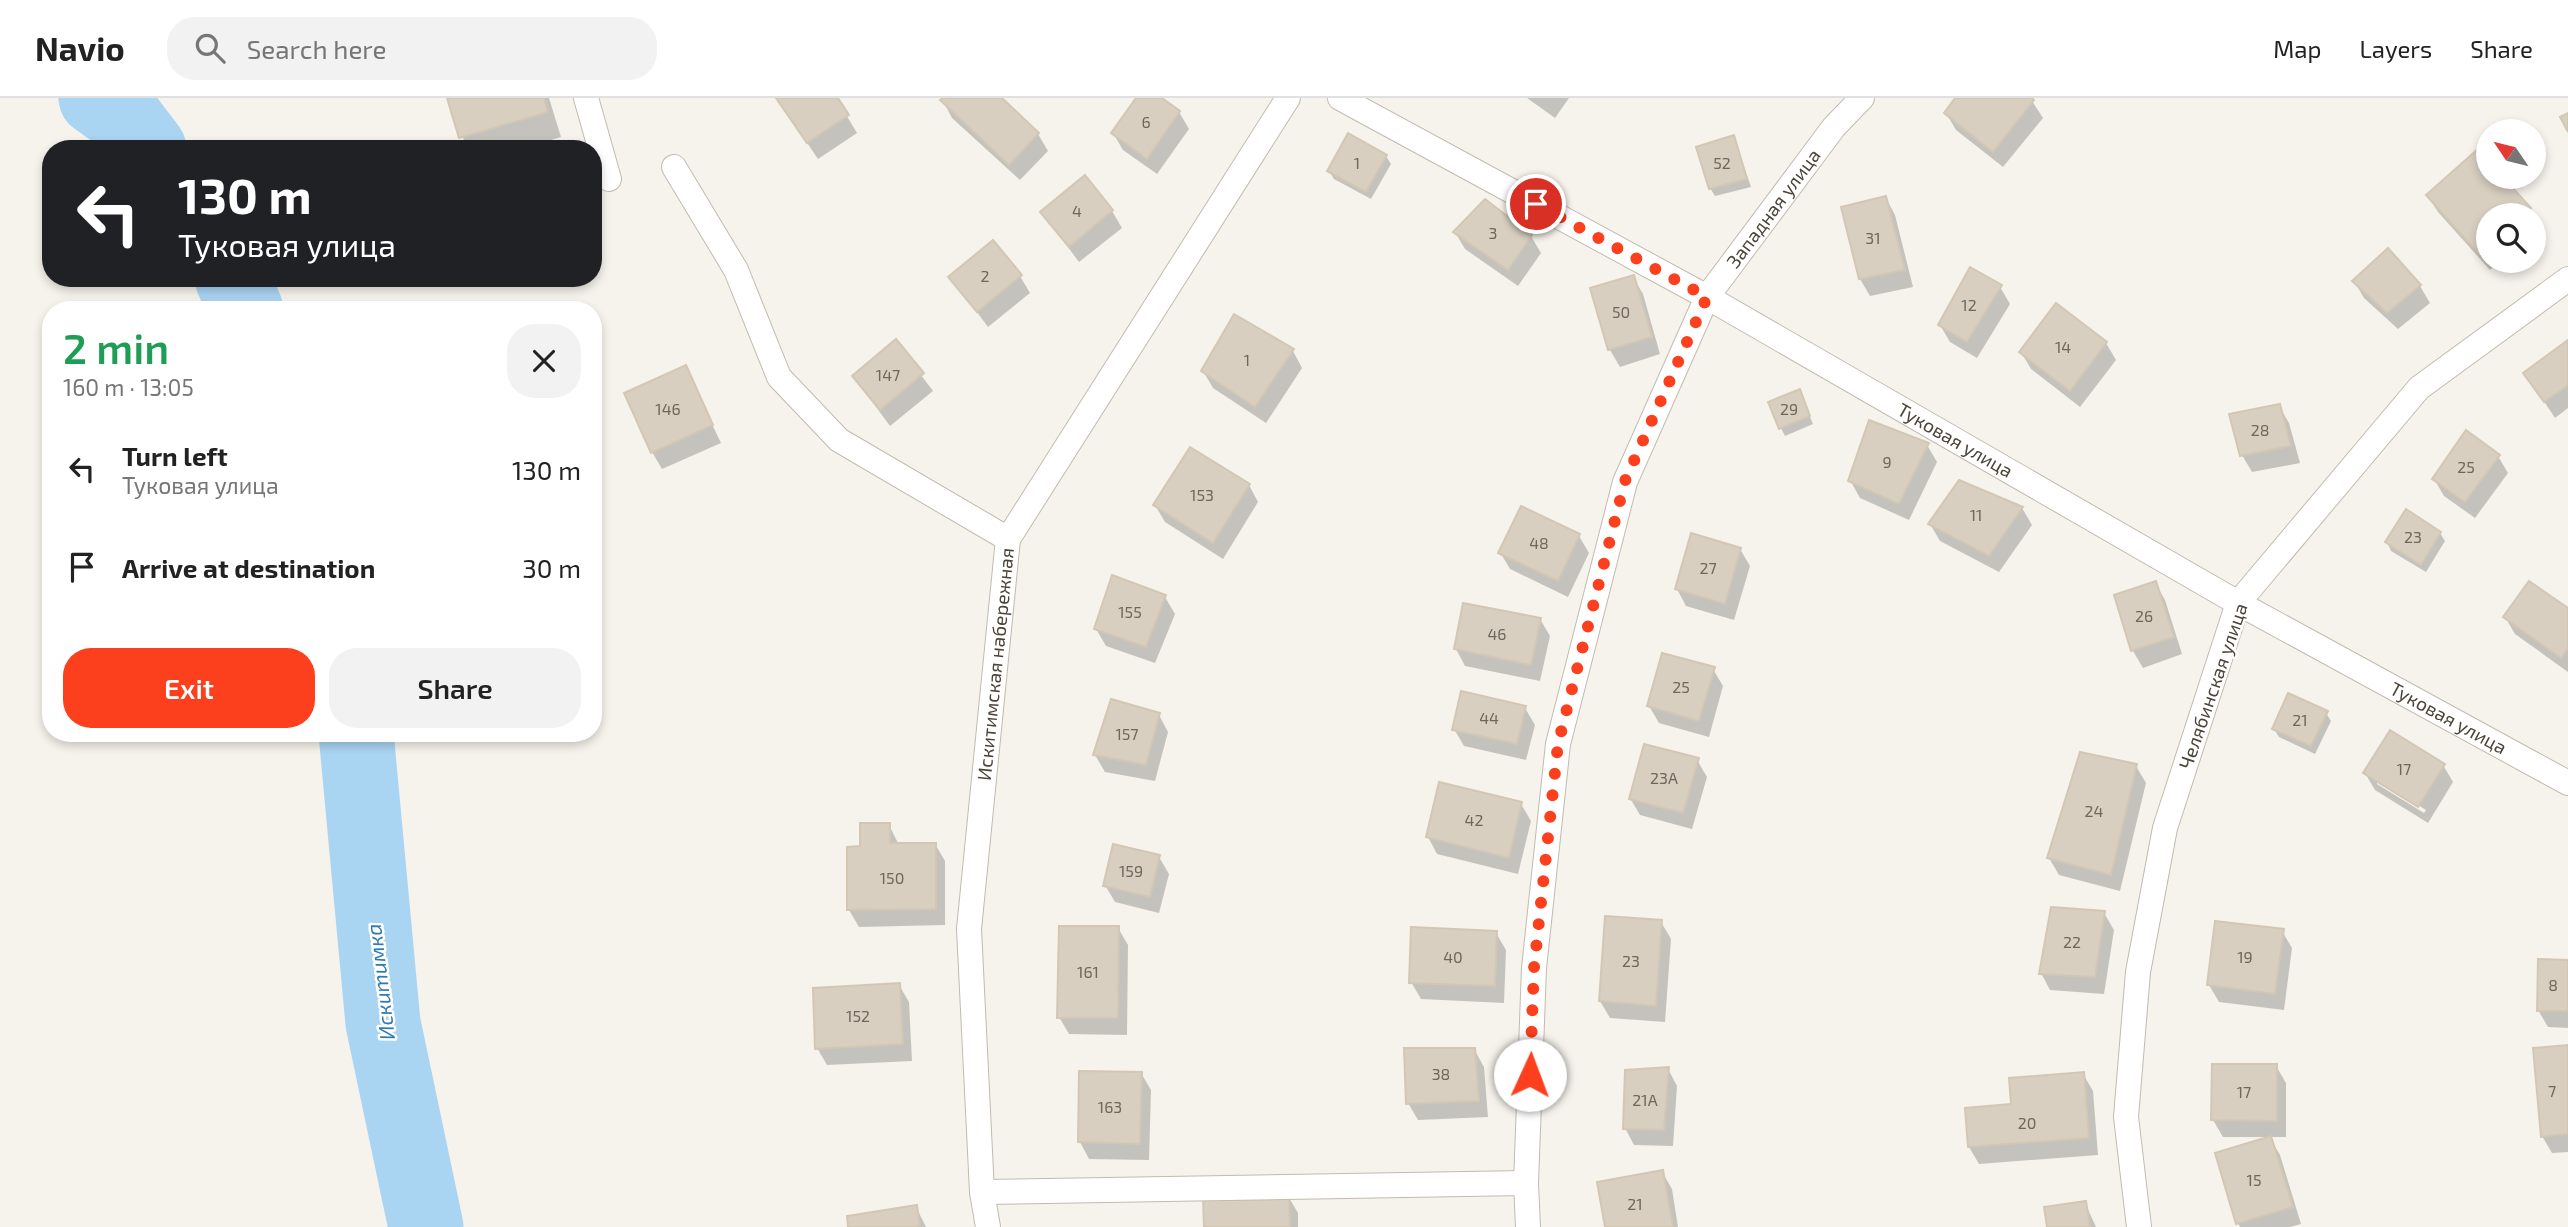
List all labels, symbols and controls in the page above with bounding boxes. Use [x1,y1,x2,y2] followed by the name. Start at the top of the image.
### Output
[167,17,657,80] search box
[35,28,125,68] text: Navio
[191,29,229,67] icon: search
[247,33,386,64] text: Search here
[2273,34,2321,63] text: Map
[2359,34,2432,63] text: Layers
[2470,34,2533,63] text: Share
[1141,112,1151,131] house number: 6
[2476,119,2546,189] north arrow
[2476,119,2546,273] map controls
[1721,144,1825,272] street label: Западная улица
[1354,153,1360,172] house number: 1
[1713,153,1731,172] house number: 52
[178,165,312,224] text: 130 m
[63,168,154,259] icon: left
[1506,174,1566,234] pin
[1517,185,1555,223] icon: arrive
[1072,201,1082,220] house number: 4
[2476,203,2546,273] button: search
[1489,223,1497,242] house number: 3
[178,225,396,263] text: Туковая улица
[1865,228,1881,247] house number: 31
[981,266,990,285] house number: 2
[1961,295,1977,314] house number: 12
[1612,302,1630,321] house number: 50
[63,322,169,372] text: 2 min
[507,324,581,398] button: close
[2055,337,2071,356] house number: 14
[1244,350,1250,369] house number: 1
[876,365,900,384] house number: 147
[63,373,194,401] text: 160 m · 13:05
[1894,397,2017,482] street label: Туковая улица
[655,399,681,418] house number: 146
[1780,399,1798,418] house number: 29
[2251,420,2269,439] house number: 28
[122,440,228,471] text: Turn left
[63,450,101,488] icon: left
[1882,452,1892,471] house number: 9
[512,454,581,485] text: 130 m
[2457,457,2475,476] house number: 25
[122,471,279,499] text: Туковая улица
[1190,485,1214,504] house number: 153
[1970,505,1982,524] house number: 11
[2404,527,2422,546] house number: 23
[1529,533,1549,552] house number: 48
[972,547,1018,782] street label: Искитимская набережная
[63,548,101,586] icon: arrive
[122,552,375,583] text: Arrive at destination
[522,552,581,583] text: 30 m
[1699,558,1717,577] house number: 27
[2173,600,2253,772] street label: Челябинская улица
[1118,602,1142,621] house number: 155
[2135,606,2153,625] house number: 26
[1488,624,1507,643] house number: 46
[63,648,315,728] button: Exit
[329,648,581,728] button: Share
[2386,676,2511,758] street label: Туковая улица
[1672,677,1690,696] house number: 25
[1479,708,1499,727] house number: 44
[2292,710,2308,729] house number: 21
[1115,724,1139,743] house number: 157
[2397,759,2411,778] house number: 17
[1650,768,1678,787] house number: 23А
[2085,801,2104,820] house number: 24
[1465,810,1483,829] house number: 42
[1119,861,1143,880] house number: 159
[880,868,904,887] house number: 150
[360,923,399,1042] water label: Искитимка
[2063,932,2081,951] house number: 22
[1443,947,1463,966] house number: 40
[2237,947,2253,966] house number: 19
[1622,951,1640,970] house number: 23
[1077,962,1099,981] house number: 161
[2548,975,2558,994] house number: 8
[846,1006,870,1025] house number: 152
[1493,1038,1567,1112] position arrow
[1432,1064,1450,1083] house number: 38
[2548,1081,2556,1100] house number: 7
[2237,1082,2251,1101] house number: 17
[1632,1090,1658,1109] house number: 21А
[1098,1097,1122,1116] house number: 163
[2018,1113,2036,1132] house number: 20
[2247,1170,2261,1189] house number: 15
[1627,1194,1643,1213] house number: 21

